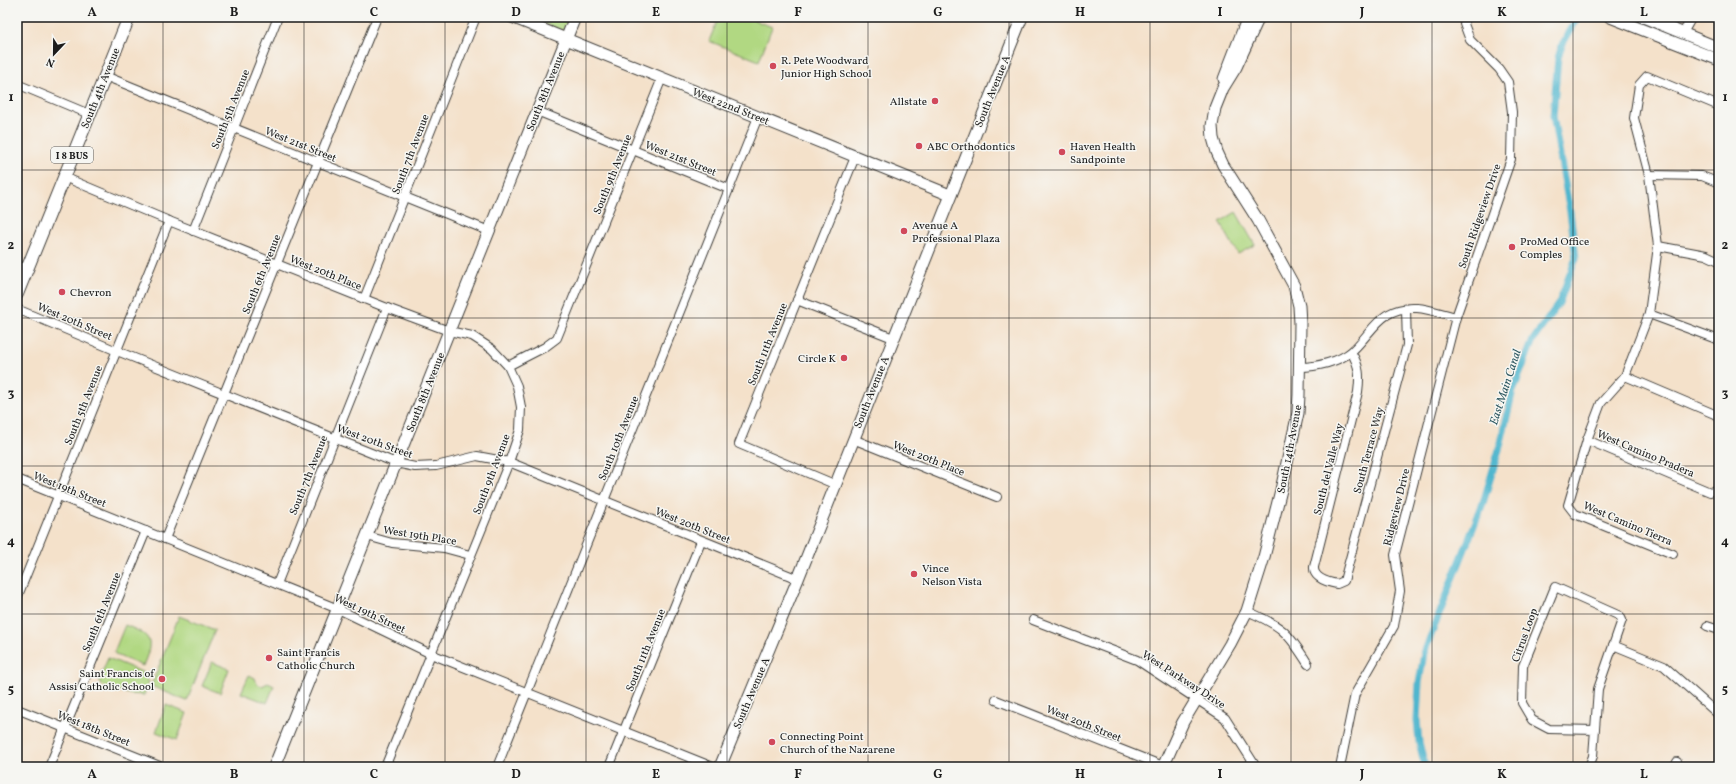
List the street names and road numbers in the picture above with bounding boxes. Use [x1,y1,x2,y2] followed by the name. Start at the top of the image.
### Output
[78,46,124,131] street label: South 4th Avenue
[524,49,569,134] street label: South 8th Avenue
[972,53,1015,130] street label: South Avenue A
[209,68,254,152] street label: South 5th Avenue
[690,85,771,130] street label: West 22nd Street
[389,112,434,197] street label: South 7th Avenue
[262,124,339,167] street label: West 21st Street
[591,132,636,217] street label: South 9th Avenue
[642,138,719,181] street label: West 21st Street
[51,147,93,163] road number: I 8 BUS
[1455,162,1505,271] street label: South Ridgeview Drive
[240,232,285,317] street label: South 6th Avenue
[287,252,364,295] street label: West 20th Place
[35,300,114,345] street label: West 20th Street
[745,301,792,388] street label: South 11th Avenue
[404,350,449,435] street label: South 8th Avenue
[851,354,894,431] street label: South Avenue A
[62,364,107,448] street label: South 5th Avenue
[596,394,643,483] street label: South 10th Avenue
[1275,404,1306,495] street label: South 14th Avenue
[1351,405,1388,495] street label: South Terrace Way
[334,422,415,463] street label: West 20th Street
[1311,422,1348,517] street label: South del Valle Way
[1594,427,1697,482] street label: West Camino Pradera
[470,432,515,517] street label: South 9th Avenue
[287,433,332,518] street label: South 7th Avenue
[890,438,967,481] street label: West 20th Place
[1381,467,1414,548] street label: Ridgeview Drive
[31,469,108,512] street label: West 19th Street
[1581,499,1675,550] street label: West Camino Tierra
[653,504,732,548] street label: West 20th Street
[382,523,457,550] street label: West 19th Place
[80,570,125,655] street label: South 6th Avenue
[331,591,408,638] street label: West 19th Street
[623,607,670,694] street label: South 11th Avenue
[1509,607,1542,665] street label: Citrus Loop
[1138,648,1228,713] street label: West Parkway Drive
[730,655,774,732] street label: South Avenue A
[1044,702,1123,746] street label: West 20th Street
[55,708,132,751] street label: West 18th Street

